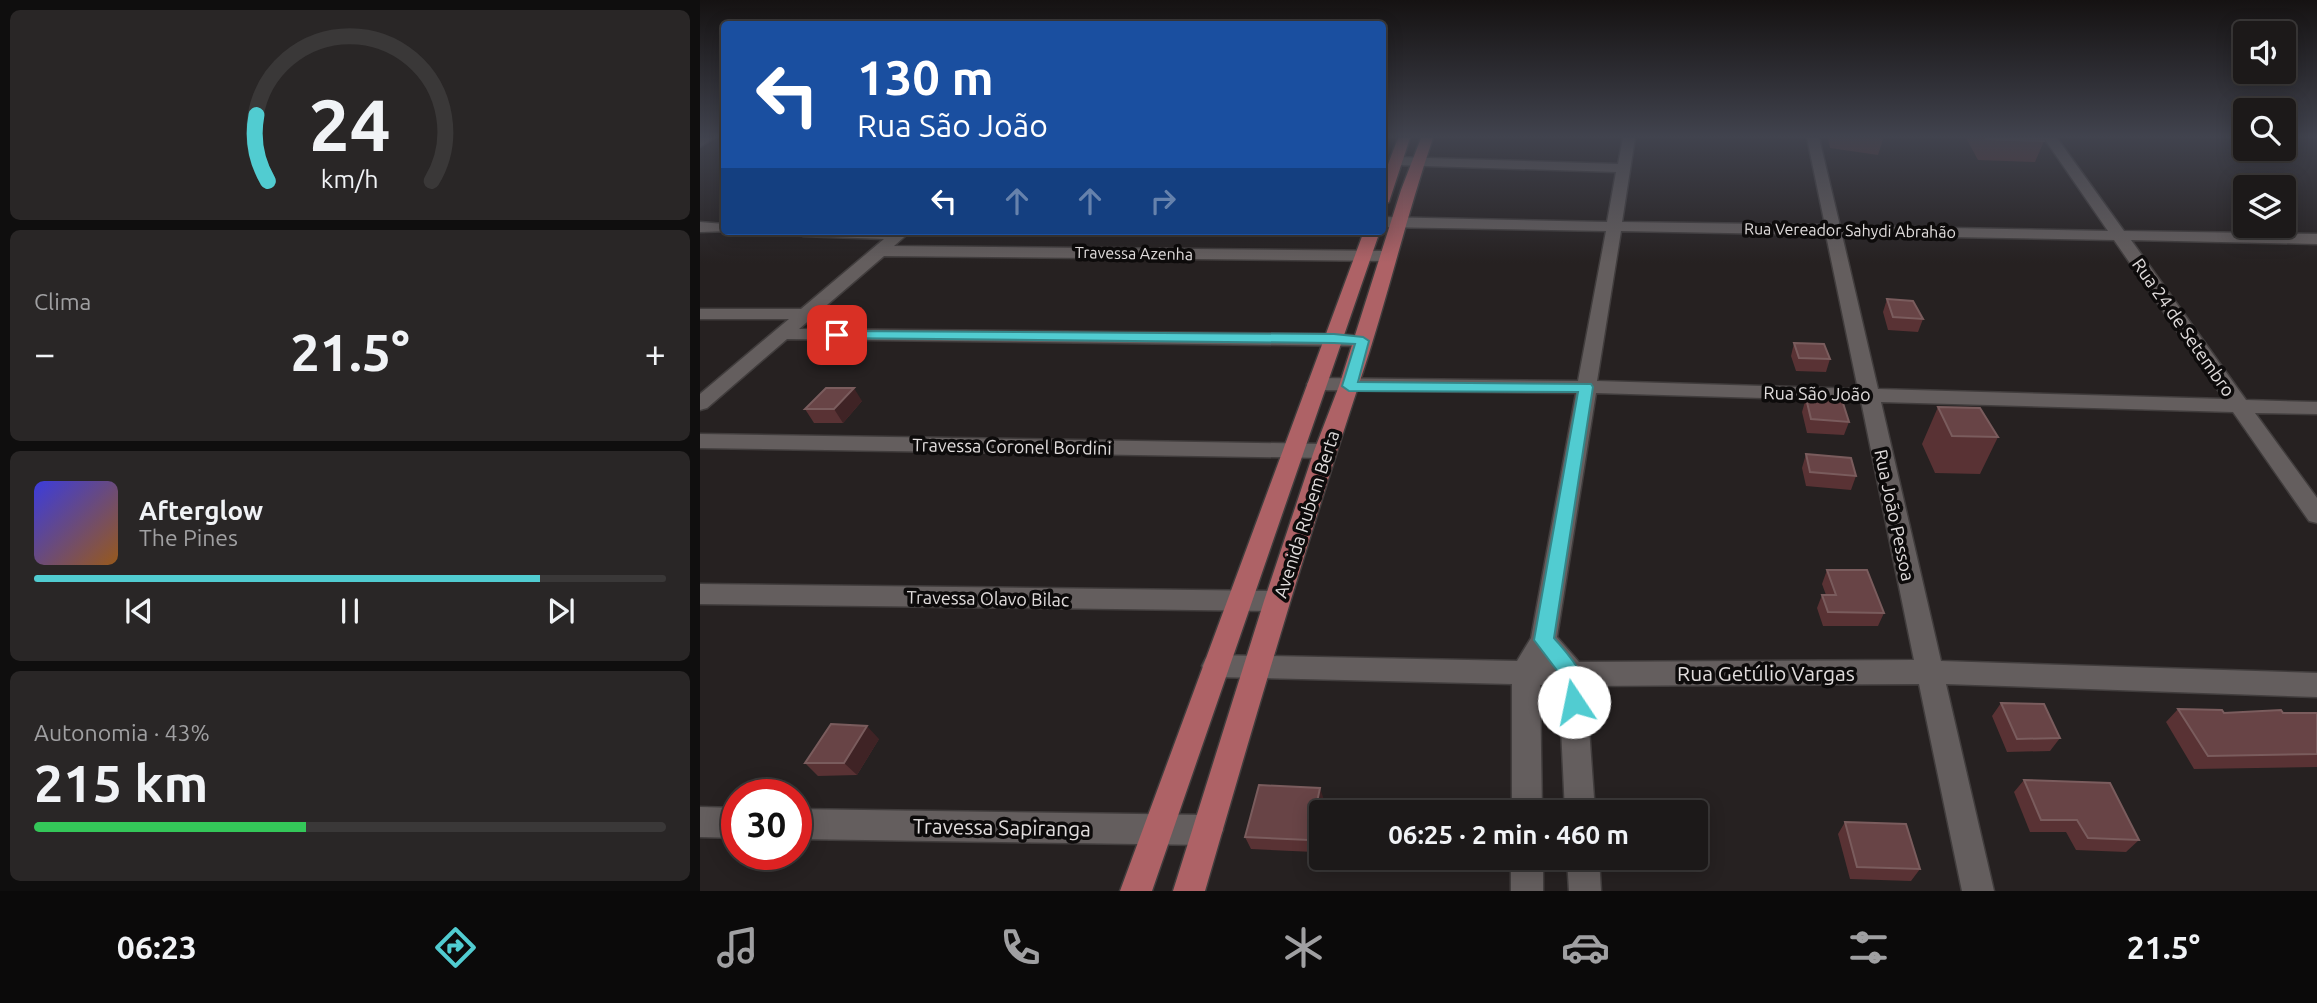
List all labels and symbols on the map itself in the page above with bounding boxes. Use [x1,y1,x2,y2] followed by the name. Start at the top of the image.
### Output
[1744,219,1956,241] street label: Rua Vereador Sahydi Abrahão
[1075,243,1193,263] street label: Travessa Azenha
[2129,254,2239,400] street label: Rua 24 de Setembro
[807,305,867,365] pin
[1763,382,1871,404] street label: Rua São João
[1269,428,1343,600] street label: Avenida Rubem Berta
[912,434,1112,458] street label: Travessa Coronel Bordini
[1871,447,1919,583] street label: Rua João Pessoa
[907,587,1069,609] street label: Travessa Olavo Bilac
[1677,661,1855,685] street label: Rua Getúlio Vargas
[1537,665,1611,739] position arrow
[721,779,812,870] speed limit sign: 30
[913,813,1091,841] street label: Travessa Sapiranga

